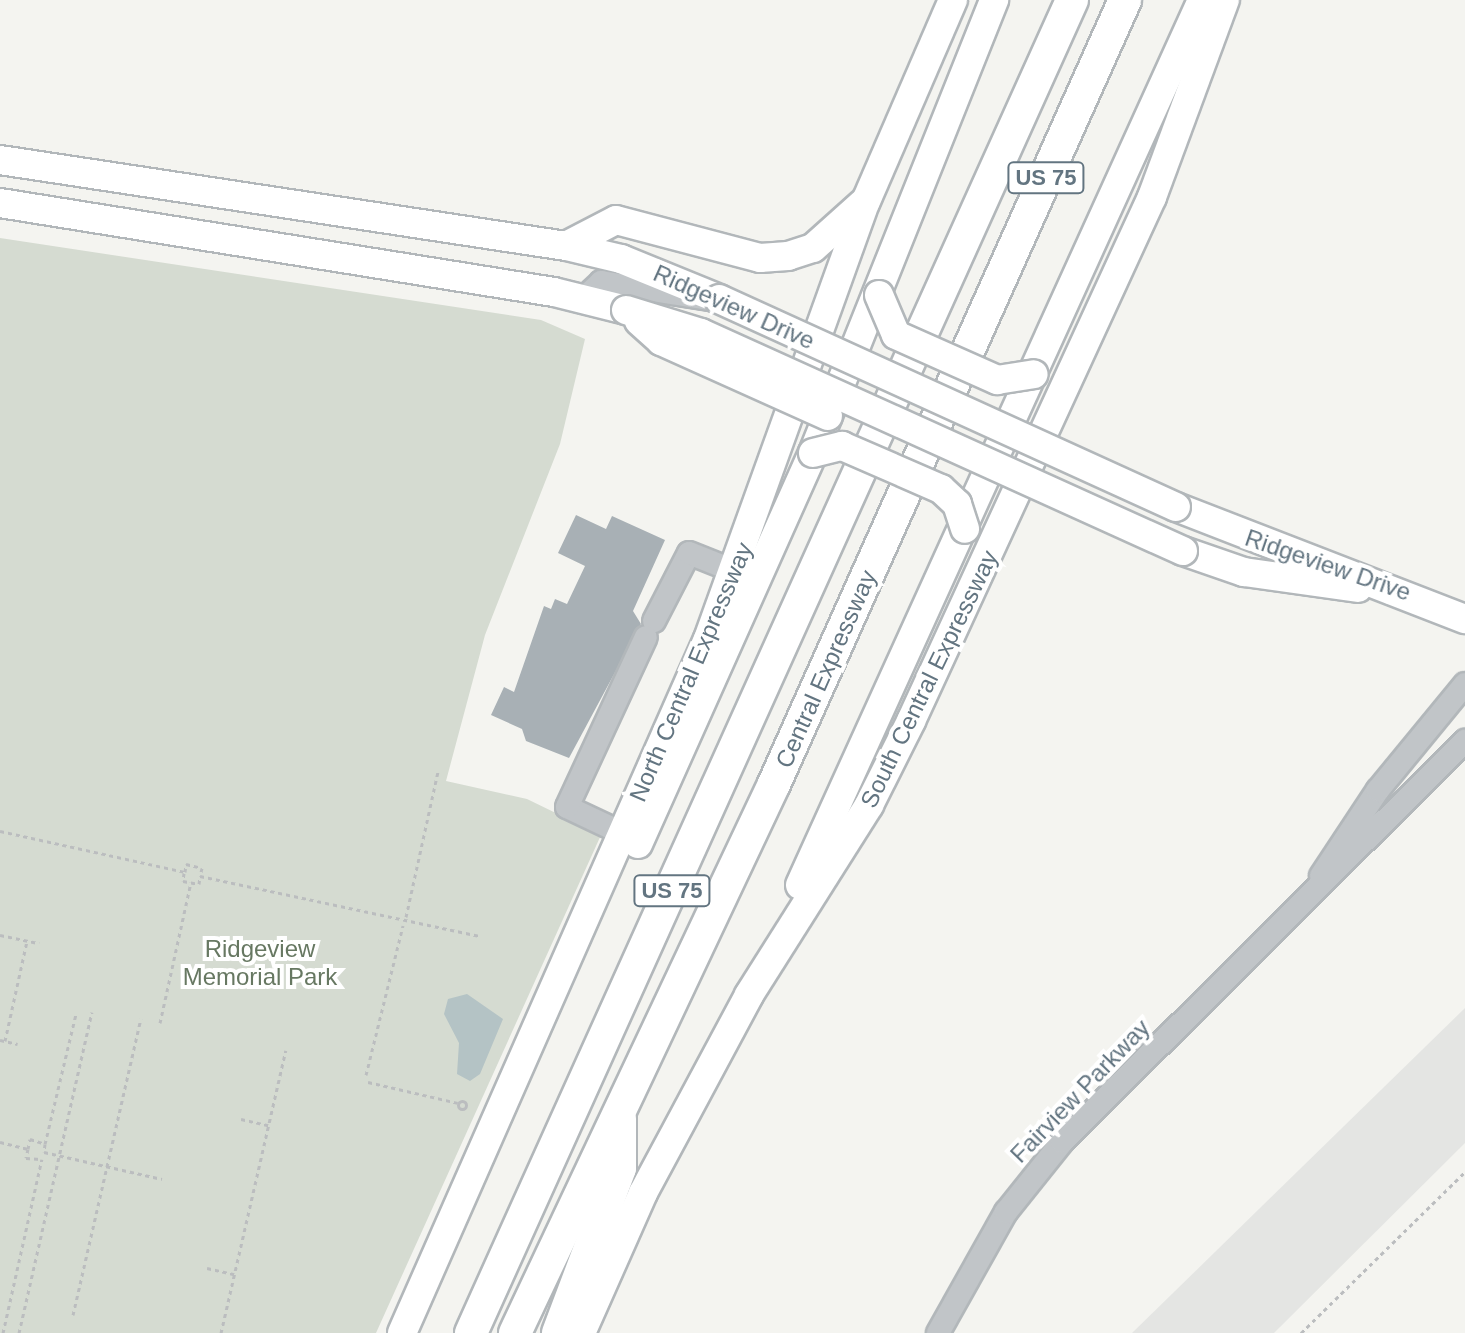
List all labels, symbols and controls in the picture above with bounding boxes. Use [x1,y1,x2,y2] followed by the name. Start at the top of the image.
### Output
[1006,160,1086,196] road number: US 75
[649,259,819,355] street label: Ridgeview Drive
[1241,523,1415,607] street label: Ridgeview Drive
[623,538,759,806] street label: North Central Expressway
[854,546,1004,812] street label: South Central Expressway
[769,566,883,772] street label: Central Expressway
[632,873,712,909] road number: US 75
[183,935,337,991] park label: Ridgeview Memorial Park
[1004,1013,1156,1169] street label: Fairview Parkway

